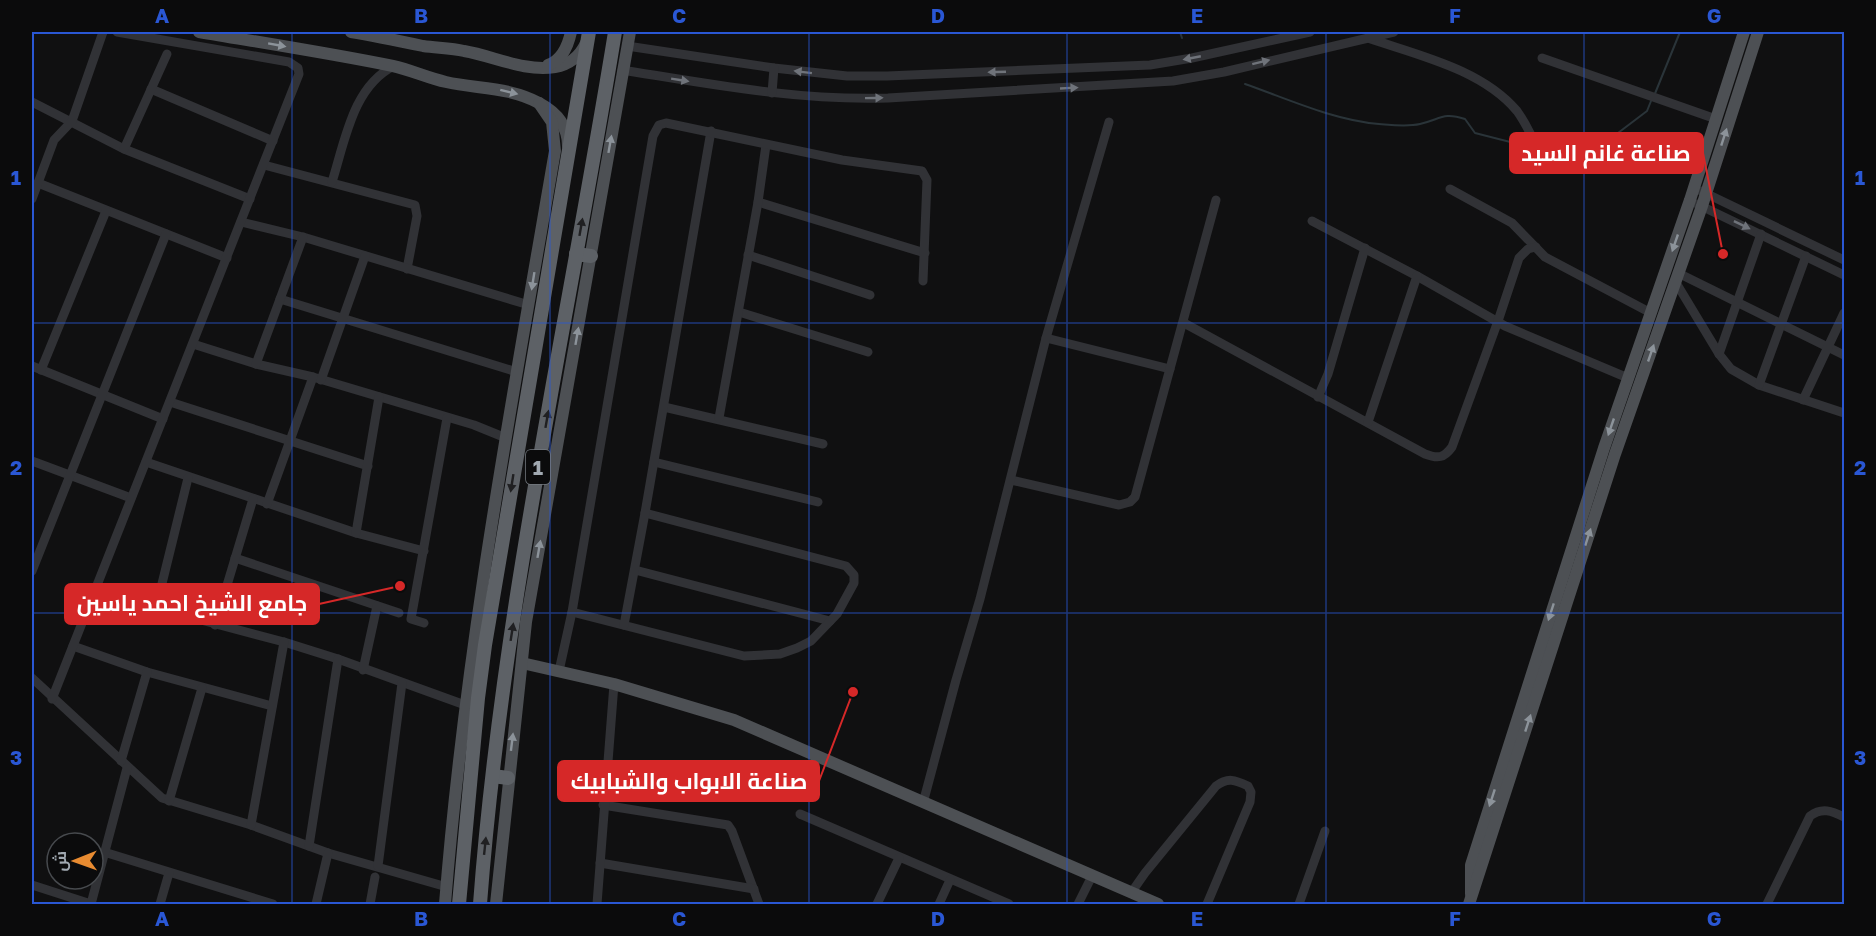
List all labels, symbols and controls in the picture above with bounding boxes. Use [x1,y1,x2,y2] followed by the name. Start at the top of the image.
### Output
[155,3,169,27] text: A
[414,3,428,27] text: B
[672,3,686,27] text: C
[931,3,945,27] text: D
[1191,3,1203,27] text: E
[1449,3,1461,27] text: F
[1707,3,1721,27] text: G
[268,41,287,50] one-way arrow
[1182,54,1201,63] one-way arrow
[1252,57,1271,67] one-way arrow
[793,67,812,76] one-way arrow
[988,67,1007,76] one-way arrow
[671,75,690,84] one-way arrow
[1059,84,1078,93] one-way arrow
[500,88,518,98] one-way arrow
[865,93,884,103] one-way arrow
[1719,128,1729,146] one-way arrow
[1510,133,1703,173] callout: صناعة غانم السيد
[606,134,615,153] one-way arrow
[1521,139,1691,169] text: صناعة غانم السيد
[11,165,21,189] text: 1
[1855,165,1865,189] text: 1
[577,217,586,236] one-way arrow
[1734,221,1751,230] one-way arrow
[1670,234,1679,252] one-way arrow
[528,272,537,291] one-way arrow
[573,326,582,345] one-way arrow
[1646,344,1656,362] one-way arrow
[542,409,551,428] one-way arrow
[1606,418,1616,436] one-way arrow
[526,450,550,484] road number: 1
[10,455,22,479] text: 2
[1854,455,1866,479] text: 2
[507,473,516,492] one-way arrow
[1584,528,1593,546] one-way arrow
[535,539,544,558] one-way arrow
[65,584,319,624] callout: جامع الشيخ احمد ياسين
[77,589,307,618] text: جامع الشيخ احمد ياسين
[1546,603,1556,621] one-way arrow
[508,622,517,641] one-way arrow
[1524,714,1533,732] one-way arrow
[508,732,517,751] one-way arrow
[10,745,22,769] text: 3
[1854,745,1866,769] text: 3
[558,761,819,801] callout: صناعة الابواب والشبابيك
[571,767,807,795] text: صناعة الابواب والشبابيك
[1487,789,1496,807] one-way arrow
[45,831,105,891] north arrow
[480,837,490,856] one-way arrow
[50,851,70,872] text: ش
[155,906,169,930] text: A
[414,906,428,930] text: B
[672,906,686,930] text: C
[931,906,945,930] text: D
[1191,906,1203,930] text: E
[1449,906,1461,930] text: F
[1707,906,1721,930] text: G

